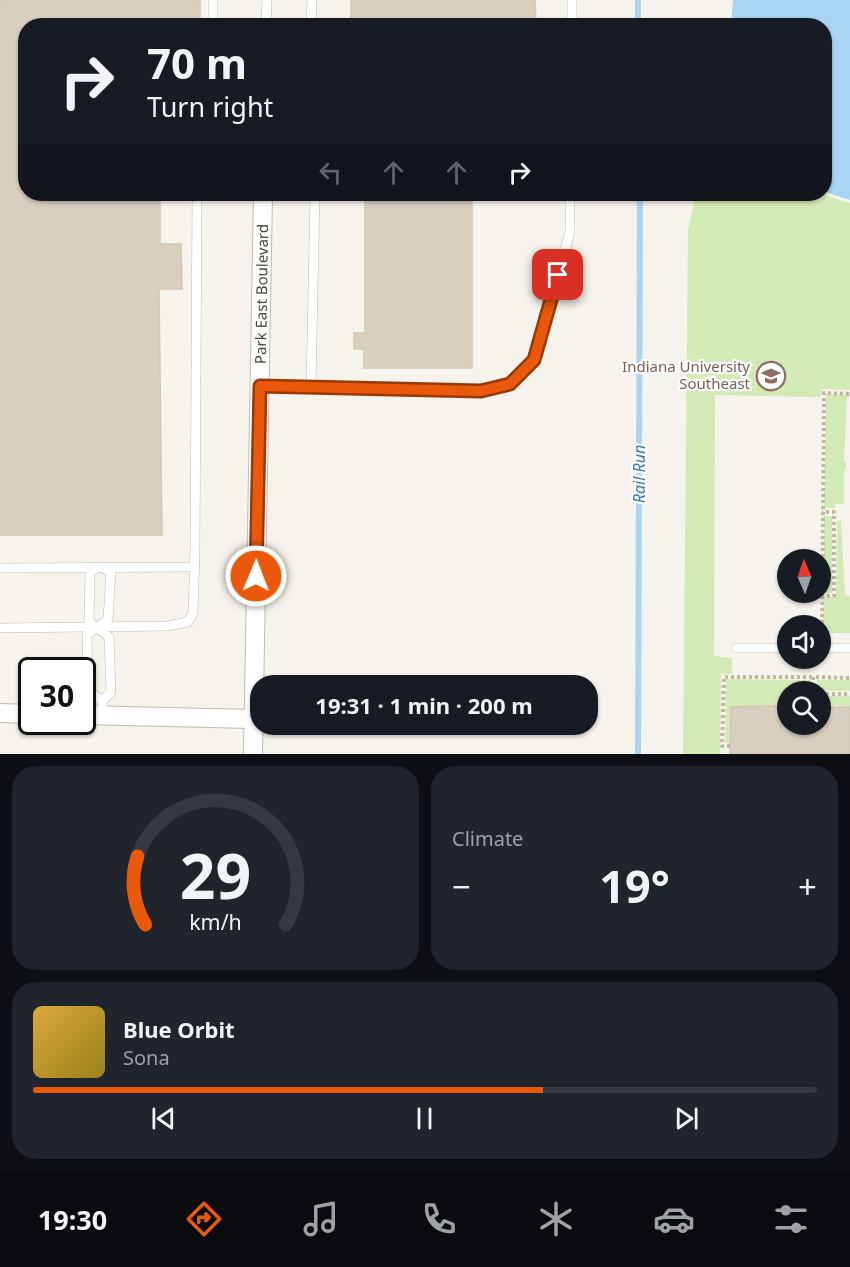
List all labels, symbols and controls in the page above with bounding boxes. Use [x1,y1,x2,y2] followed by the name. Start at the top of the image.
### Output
[147,34,247,91] text: 70 m
[48,42,126,120] icon: right
[147,88,273,125] text: Turn right
[314,156,347,189] icon: left
[377,156,410,189] icon: ahead
[440,156,473,189] icon: ahead
[503,156,536,189] icon: right
[250,224,272,364] street label: Park East Boulevard
[532,249,583,300] pin
[541,258,574,291] icon: arrive
[622,356,751,393] place label: Indiana University Southeast
[755,360,787,392] school or university icon: Indiana University Southeast
[628,445,650,503] water label: Rail Run
[224,544,288,608] position arrow
[777,549,831,603] north arrow
[777,549,831,735] map controls
[777,615,831,669] button: sound
[18,657,96,735] speed limit sign: 30
[777,681,831,735] button: search
[315,690,533,720] text: 19:31 · 1 min · 200 m
[452,825,523,852] text: Climate
[180,832,251,917] text: 29
[599,855,670,916] text: 19°
[452,864,471,909] text: −
[798,864,817,909] text: +
[189,907,242,936] text: km/h
[123,1014,235,1044] text: Blue Orbit
[123,1044,170,1071] text: Sona
[147,1102,180,1135] icon: previous
[408,1102,441,1135] icon: pause
[670,1102,703,1135] icon: next
[183,1198,225,1240] icon: directions
[300,1198,342,1240] icon: music
[418,1198,460,1240] icon: phone
[535,1198,577,1240] icon: climate
[653,1198,695,1240] icon: car
[770,1198,812,1240] icon: filters
[38,1201,107,1238] text: 19:30

